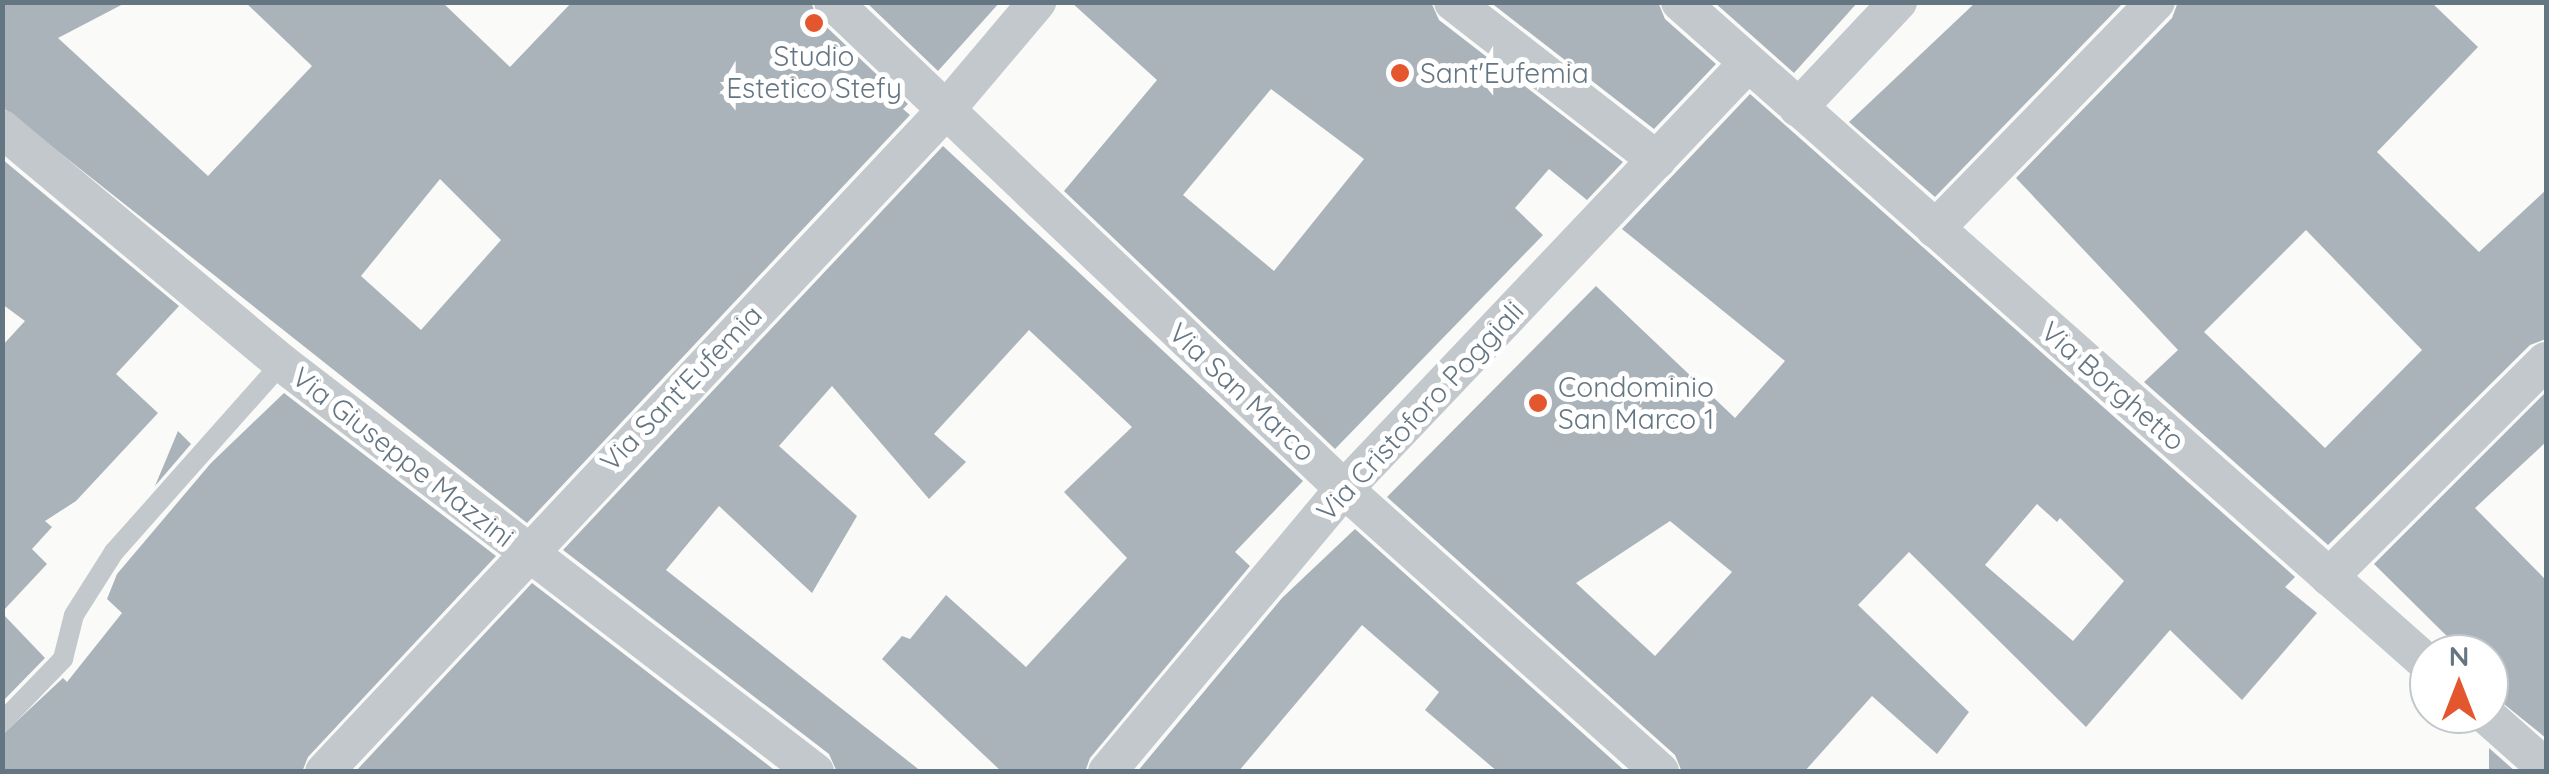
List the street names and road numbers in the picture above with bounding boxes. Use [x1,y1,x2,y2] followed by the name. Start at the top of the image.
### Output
[1310,294,1530,528] street label: Via Cristoforo Poggiali
[593,298,769,478] street label: Via Sant'Eufemia
[2034,314,2192,458] street label: Via Borghetto
[1162,316,1322,468] street label: Via San Marco
[285,360,521,554] street label: Via Giuseppe Mazzini

